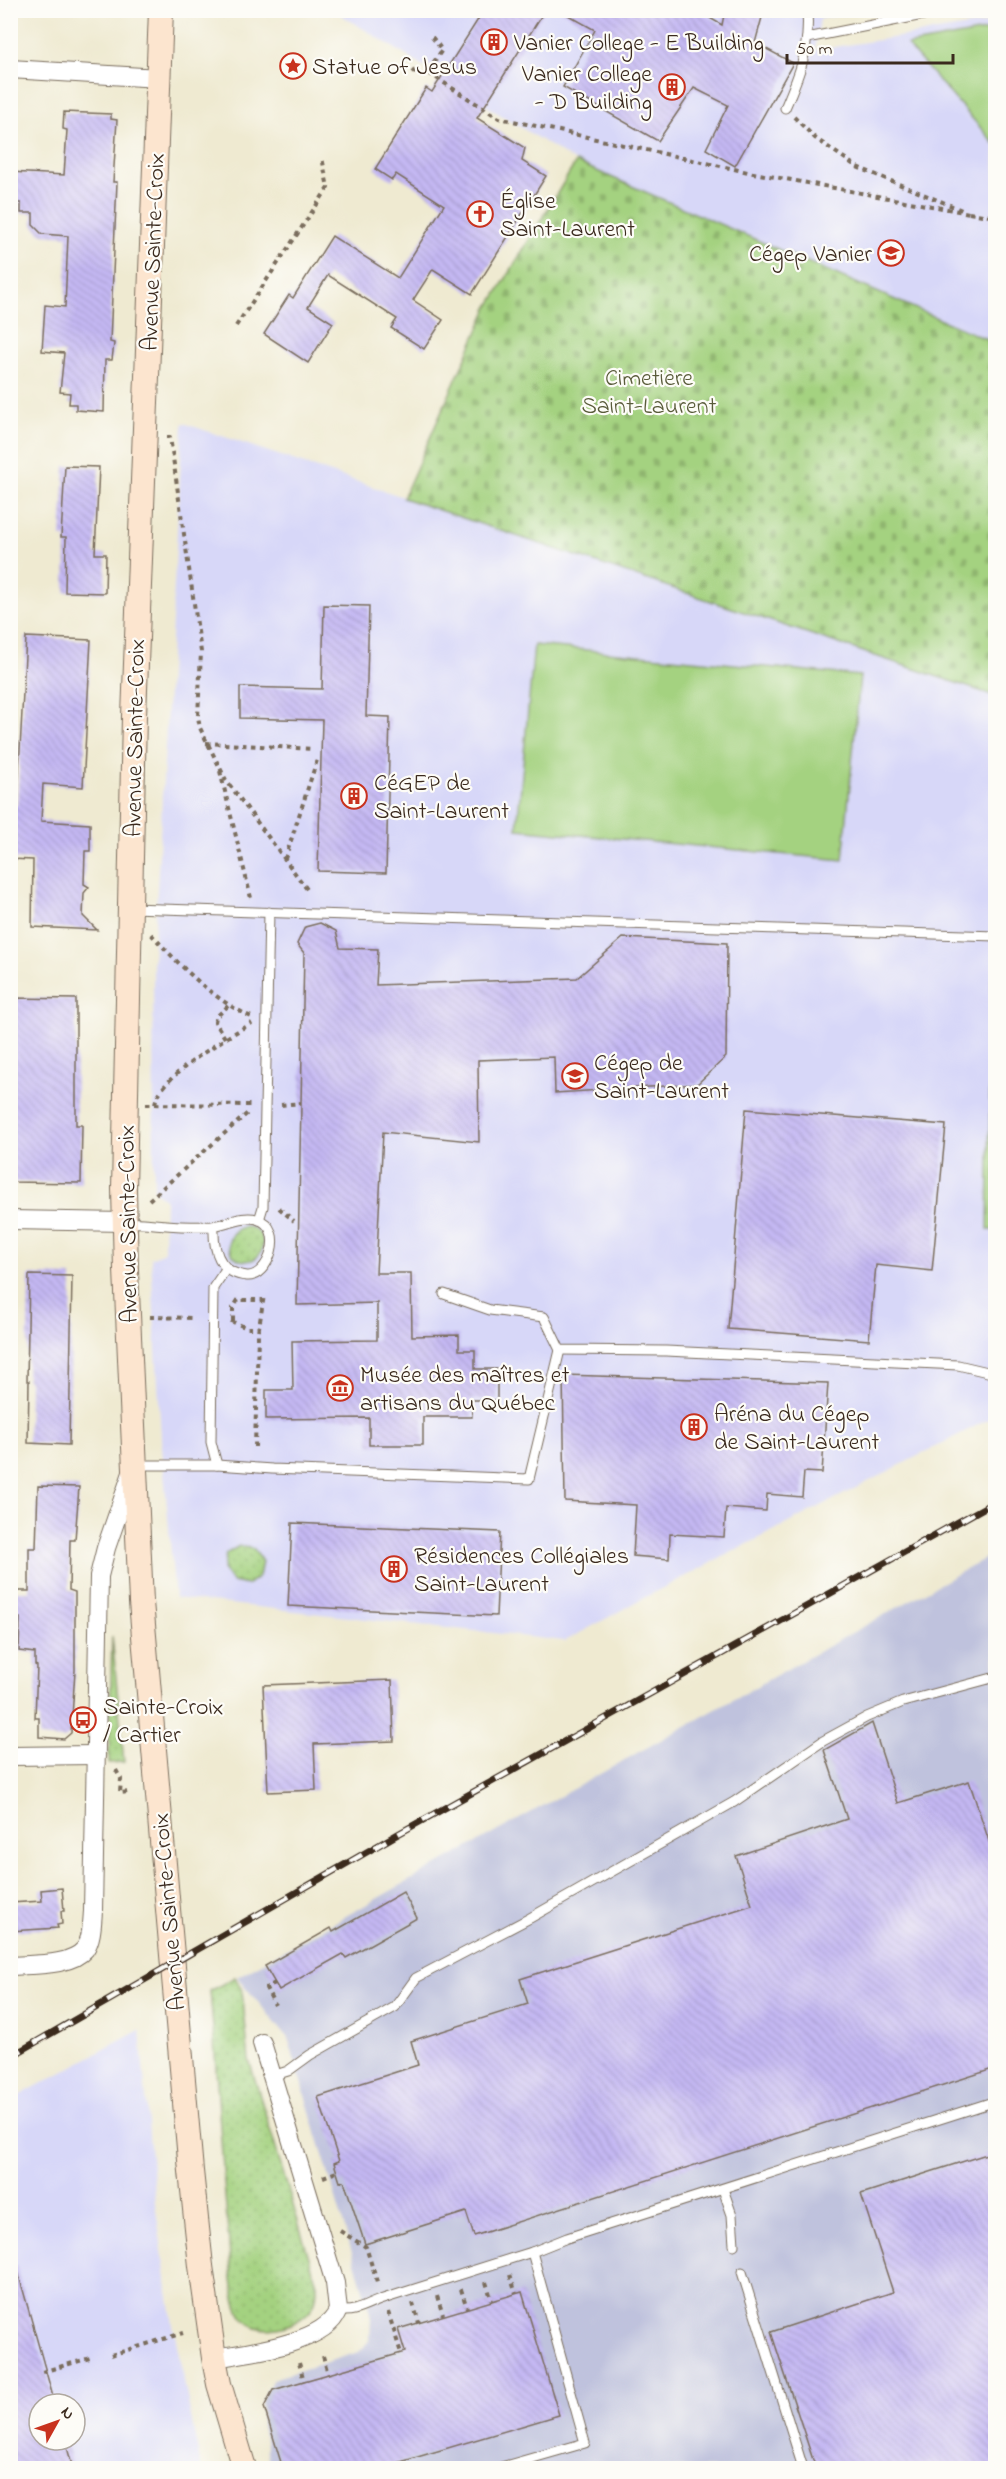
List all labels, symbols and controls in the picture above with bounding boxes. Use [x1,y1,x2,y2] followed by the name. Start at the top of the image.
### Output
[479,27,509,57] building icon: Vanier College - E Building
[513,27,764,62] place label: Vanier College - E Building
[787,27,954,65] scale bar
[796,37,833,63] text: 50 m
[278,51,308,81] place icon: Statue of Jesus
[312,51,477,86] place label: Statue of Jesus
[521,58,652,121] place label: Vanier College - D Building
[657,72,687,102] building icon: Vanier College - D Building
[134,152,175,352] street label: Avenue Sainte-Croix
[500,185,635,248] place label: Église Saint-Laurent
[465,199,495,229] church icon: Église Saint-Laurent
[749,238,873,273] place label: Cégep Vanier
[876,238,906,268] school or university icon: Cégep Vanier
[581,362,717,425] park label: Cimetière Saint-Laurent
[117,639,156,837] street label: Avenue Sainte-Croix
[374,767,509,830] place label: CéGEP de Saint-Laurent
[339,781,369,811] building icon: CéGEP de Saint-Laurent
[594,1047,729,1110] place label: Cégep de Saint-Laurent
[560,1061,590,1091] school or university icon: Cégep de Saint-Laurent
[110,1125,149,1323] street label: Avenue Sainte-Croix
[360,1359,570,1422] place label: Musée des maîtres et artisans du Québec
[325,1373,355,1403] museum icon: Musée des maîtres et artisans du Québec
[714,1398,879,1461] place label: Aréna du Cégep de Saint-Laurent
[679,1412,709,1442] building icon: Aréna du Cégep de Saint-Laurent
[414,1540,629,1603] place label: Résidences Collégiales Saint-Laurent
[379,1554,409,1584] building icon: Résidences Collégiales Saint-Laurent
[103,1691,224,1754] place label: Sainte-Croix / Cartier
[68,1705,98,1735] bus stop icon: Sainte-Croix / Cartier
[144,1812,197,2012] street label: Avenue Sainte-Croix
[27,2392,87,2452] north arrow
[54,2402,80,2426] text: N

